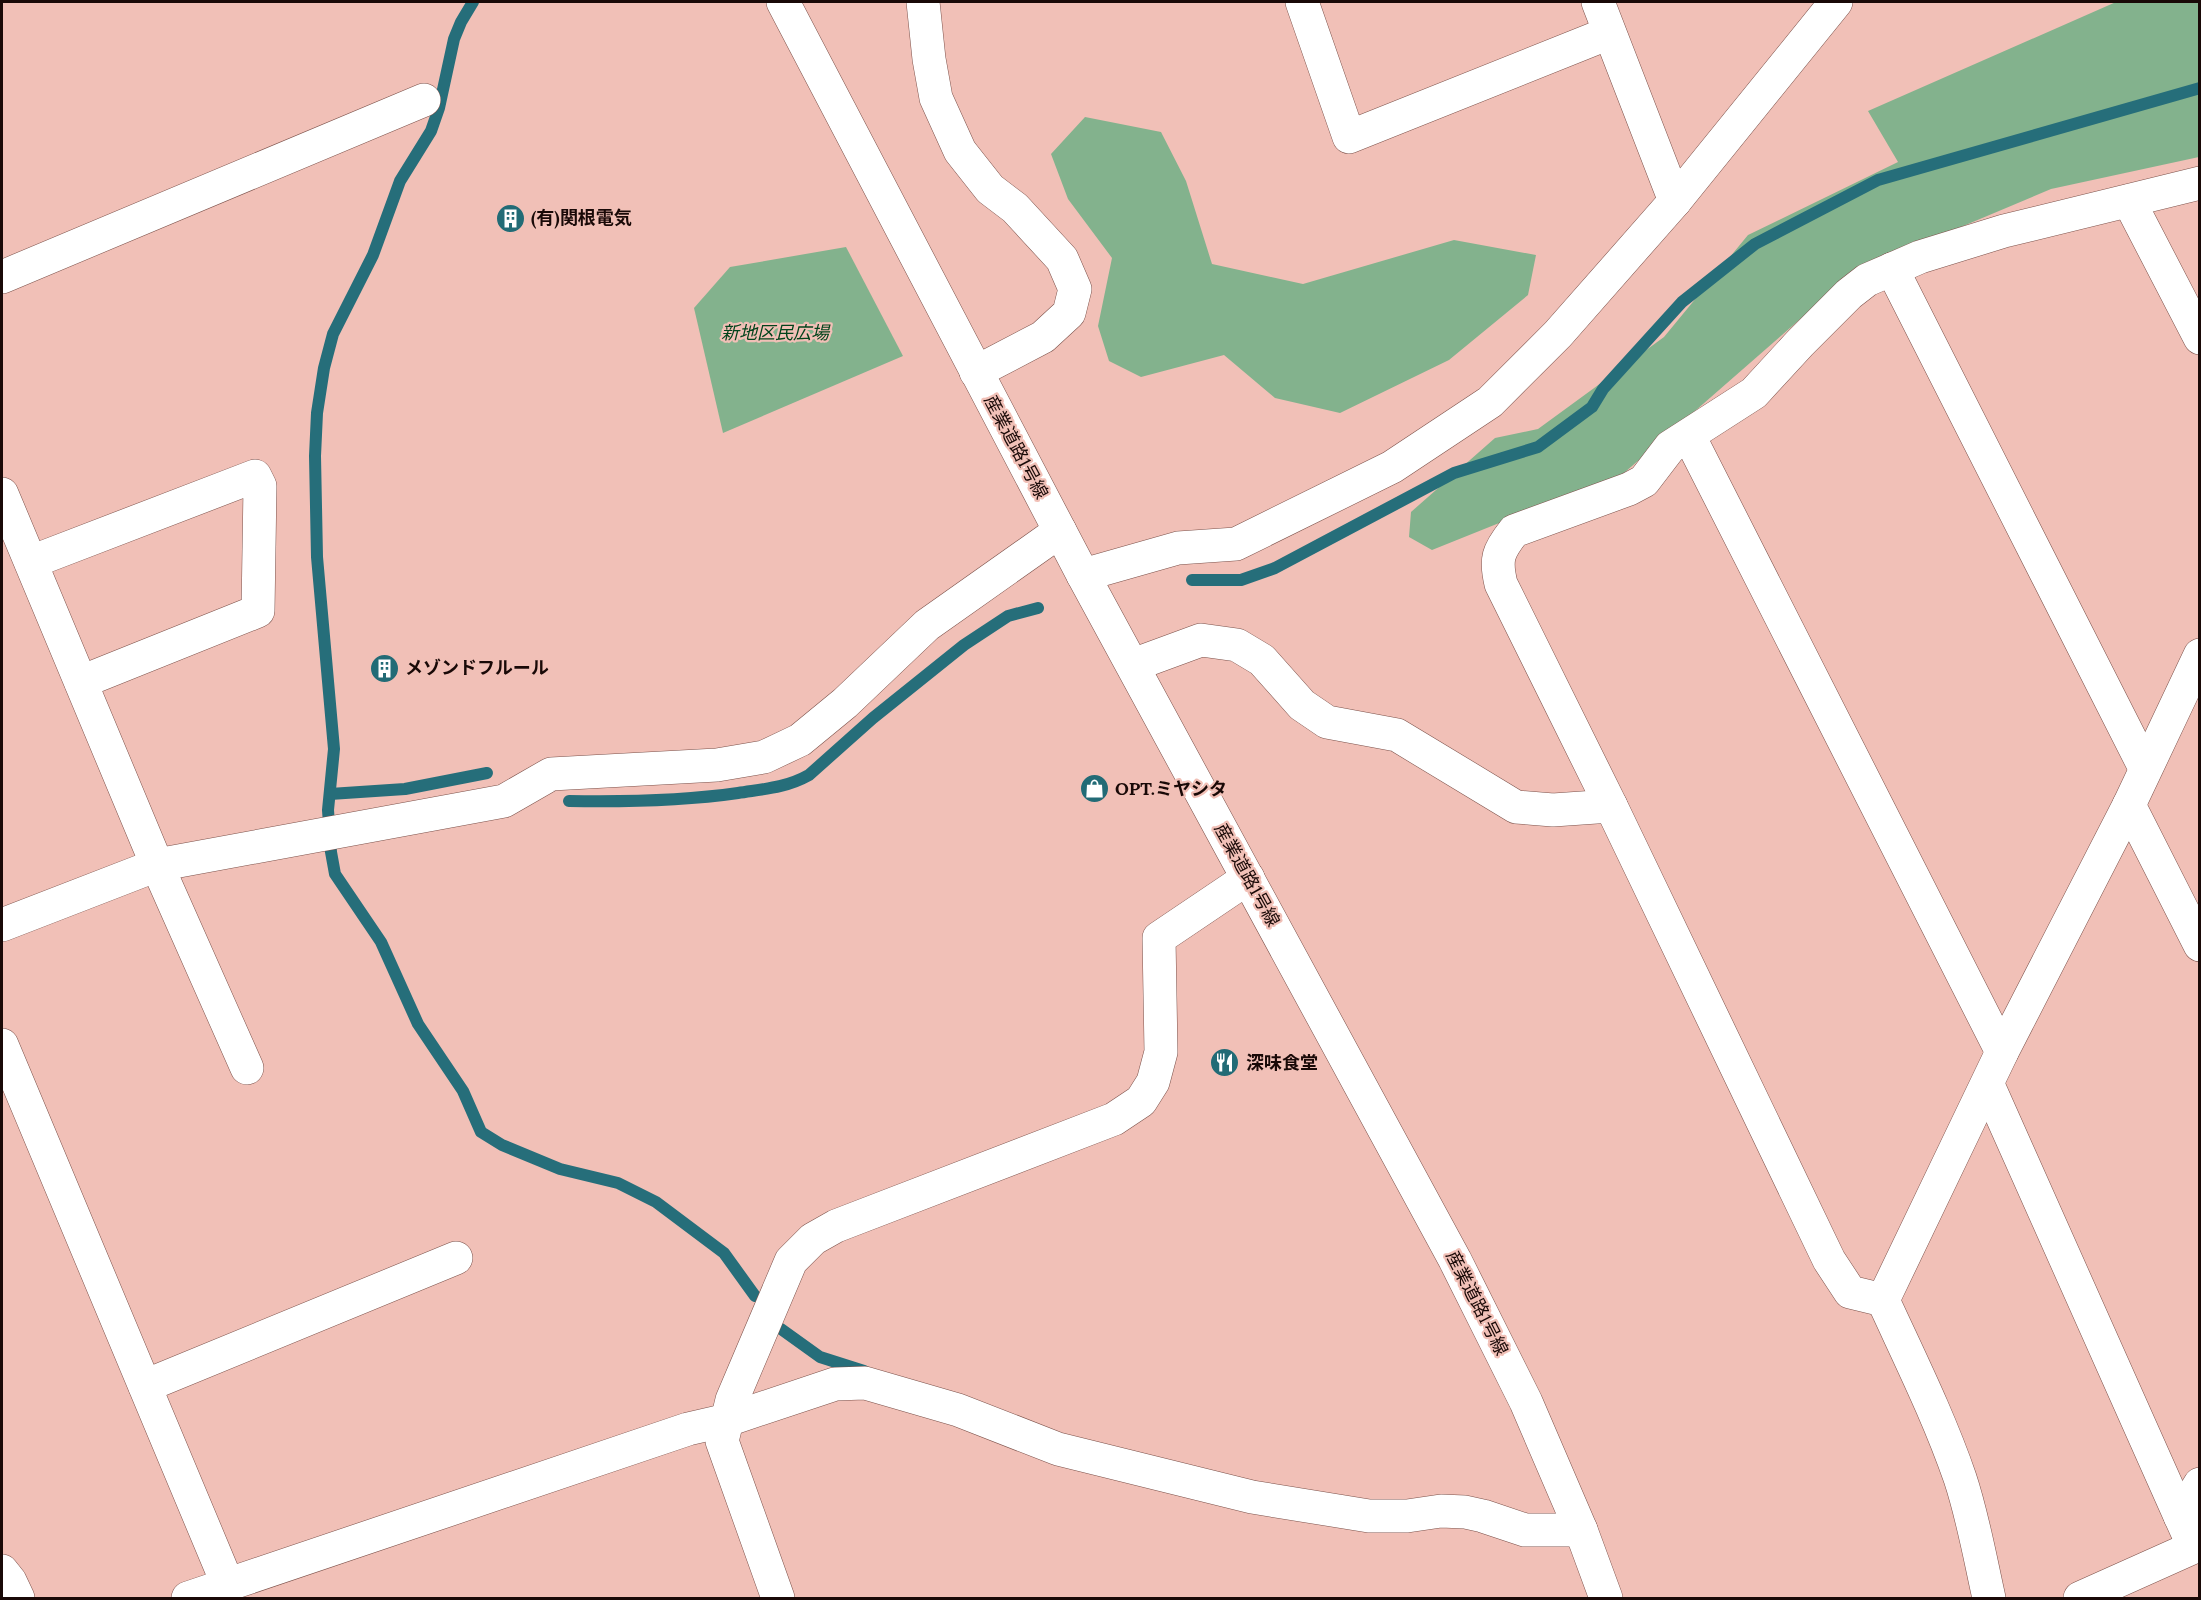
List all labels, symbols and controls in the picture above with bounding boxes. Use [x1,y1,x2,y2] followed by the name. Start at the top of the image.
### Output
[494,202,526,234] building icon: (有)関根電気
[531,206,632,229] place label: (有)関根電気
[721,321,831,344] park label: 新地区民広場
[979,391,1053,503] street label: 産業道路1号線
[368,652,400,684] building icon: メゾンドフルール
[405,656,549,679] place label: メゾンドフルール
[1078,773,1110,805] shop icon: OPT.ミヤシタ
[1115,777,1227,800] place label: OPT.ミヤシタ
[1210,819,1285,930] street label: 産業道路1号線
[1209,1047,1241,1079] restaurant icon: 深味食堂
[1246,1051,1318,1074] place label: 深味食堂
[1441,1247,1514,1359] street label: 産業道路1号線

